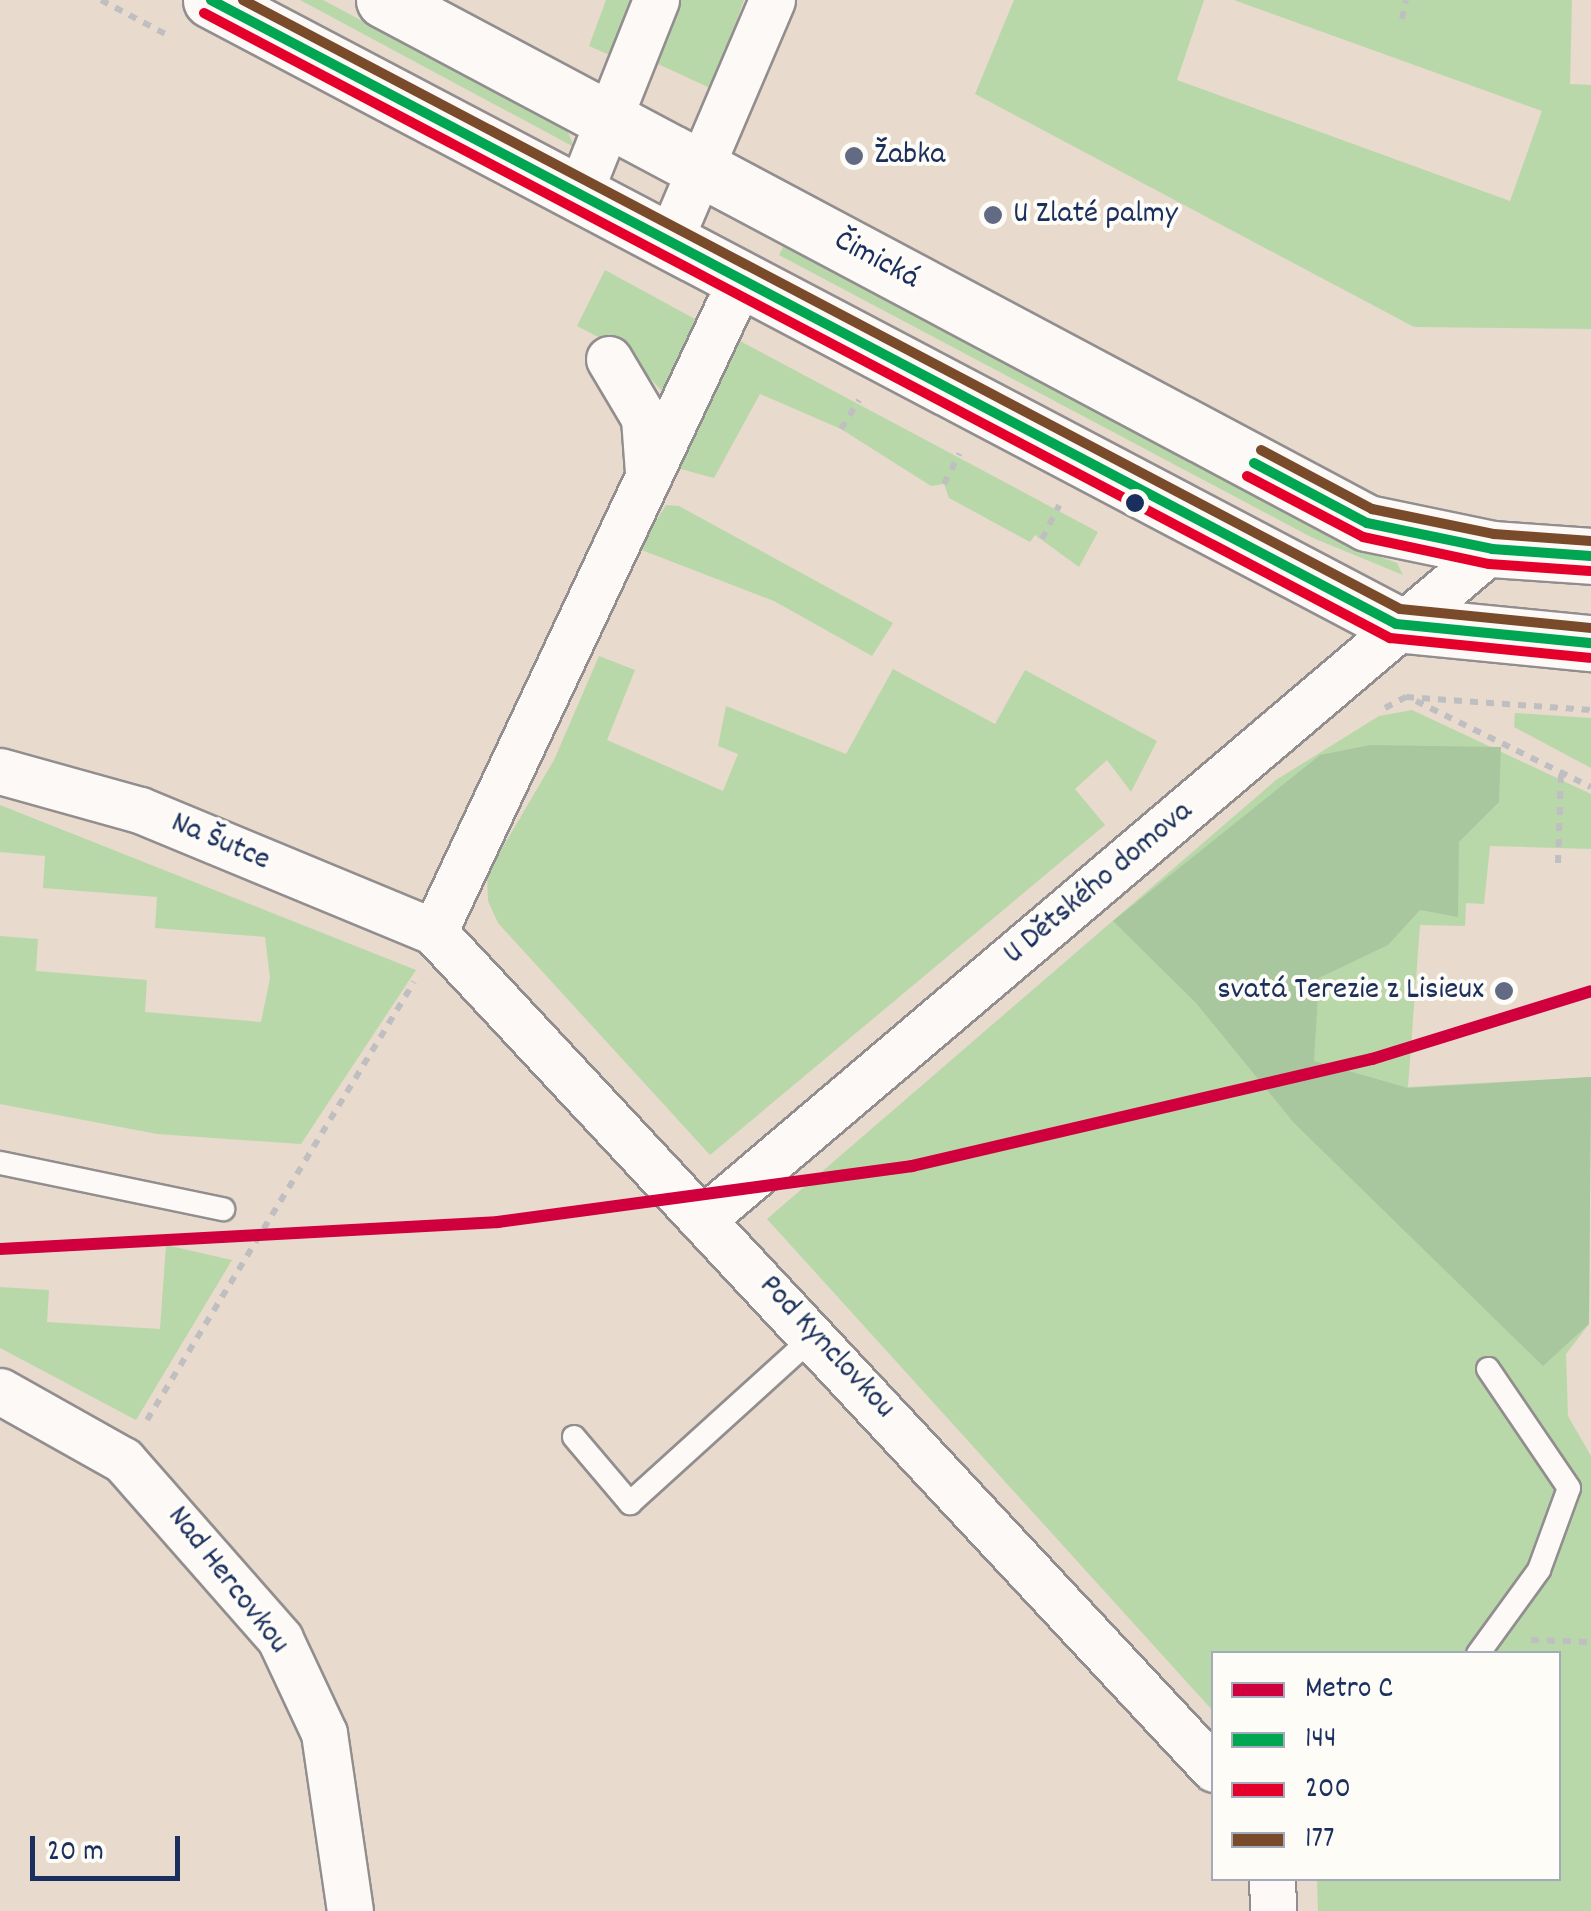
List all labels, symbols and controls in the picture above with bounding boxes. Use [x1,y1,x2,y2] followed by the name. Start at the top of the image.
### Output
[874,137,945,175] place label: Žabka
[843,145,865,167] marker: Žabka
[1013,196,1178,234] place label: U Zlaté palmy
[982,204,1004,226] marker: U Zlaté palmy
[827,223,925,299] street label: Čimická
[1125,493,1145,513] unlabelled marker
[997,794,1201,974] street label: U Dětského domova
[165,805,275,881] street label: Na Šutce
[1217,972,1484,1010] place label: svatá Terezie z Lisieux
[1493,980,1515,1002] marker: svatá Terezie z Lisieux
[750,1268,902,1428] street label: Pod Kynclovkou
[157,1499,297,1663] street label: Nad Hercovkou
[1211,1651,1561,1881] legend
[1305,1669,1393,1712] text: Metro C
[1305,1719,1336,1762] text: 144
[1305,1769,1351,1812] text: 200
[35,1816,185,1878] scale bar
[1305,1819,1335,1862] text: 177
[47,1832,104,1875] text: 20 m

